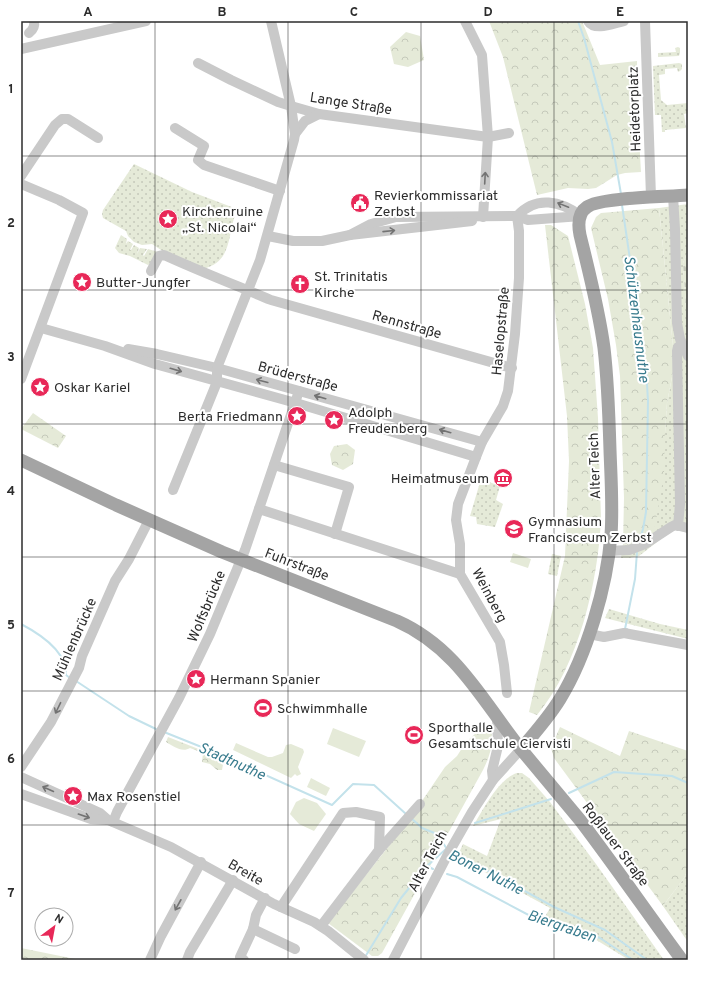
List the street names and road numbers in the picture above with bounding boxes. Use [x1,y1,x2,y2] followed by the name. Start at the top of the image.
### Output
[626,66,645,152] street label: Heidetorplatz
[309,90,393,119] street label: Lange Straße
[489,286,514,376] street label: Haselopstraße
[370,307,443,343] street label: Rennstraße
[256,359,340,396] street label: Brüderstraße
[586,432,605,500] street label: Alter Teich
[262,545,331,585] street label: Fuhrstraße
[467,566,510,626] street label: Weinberg
[185,568,230,645] street label: Wolfsbrücke
[50,596,101,684] street label: Mühlenbrücke
[578,800,652,890] street label: Roßlauer Straße
[405,828,452,895] street label: Alter Teich
[225,856,266,890] street label: Breite

